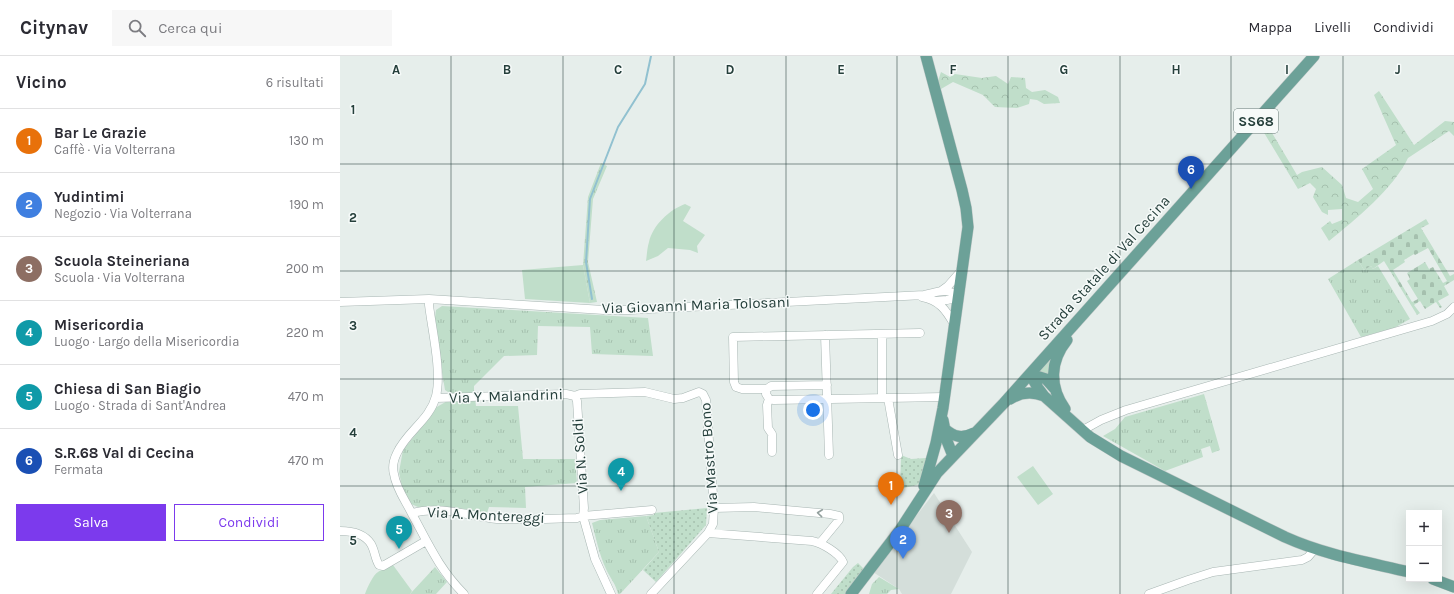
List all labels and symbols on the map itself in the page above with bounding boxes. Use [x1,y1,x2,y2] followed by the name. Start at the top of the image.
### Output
[392,62,400,77] text: A
[503,62,511,77] text: B
[614,62,622,77] text: C
[726,62,735,77] text: D
[837,62,845,77] text: E
[949,62,957,77] text: F
[1060,62,1068,77] text: G
[1171,62,1181,77] text: H
[1285,62,1289,77] text: I
[1395,62,1401,77] text: J
[351,102,355,117] text: 1
[1234,109,1278,133] road number: SS68
[1178,156,1204,189] pin: 6
[1034,192,1174,344] street label: Strada Statale di Val Cecina
[349,210,357,225] text: 2
[602,293,790,317] street label: Via Giovanni Maria Tolosani
[349,318,357,333] text: 3
[449,385,563,407] street label: Via Y. Malandrini
[803,400,823,420] your location
[696,402,722,514] street label: Via Mastro Bono
[568,417,592,495] street label: Via N. Soldi
[349,425,357,440] text: 4
[608,458,634,491] pin: 4
[878,472,904,505] pin: 1
[936,500,962,533] pin: 3
[427,503,545,527] street label: Via A. Montereggi
[817,509,823,518] one-way arrow
[386,516,412,549] pin: 5
[890,526,916,559] pin: 2
[349,533,357,548] text: 5

